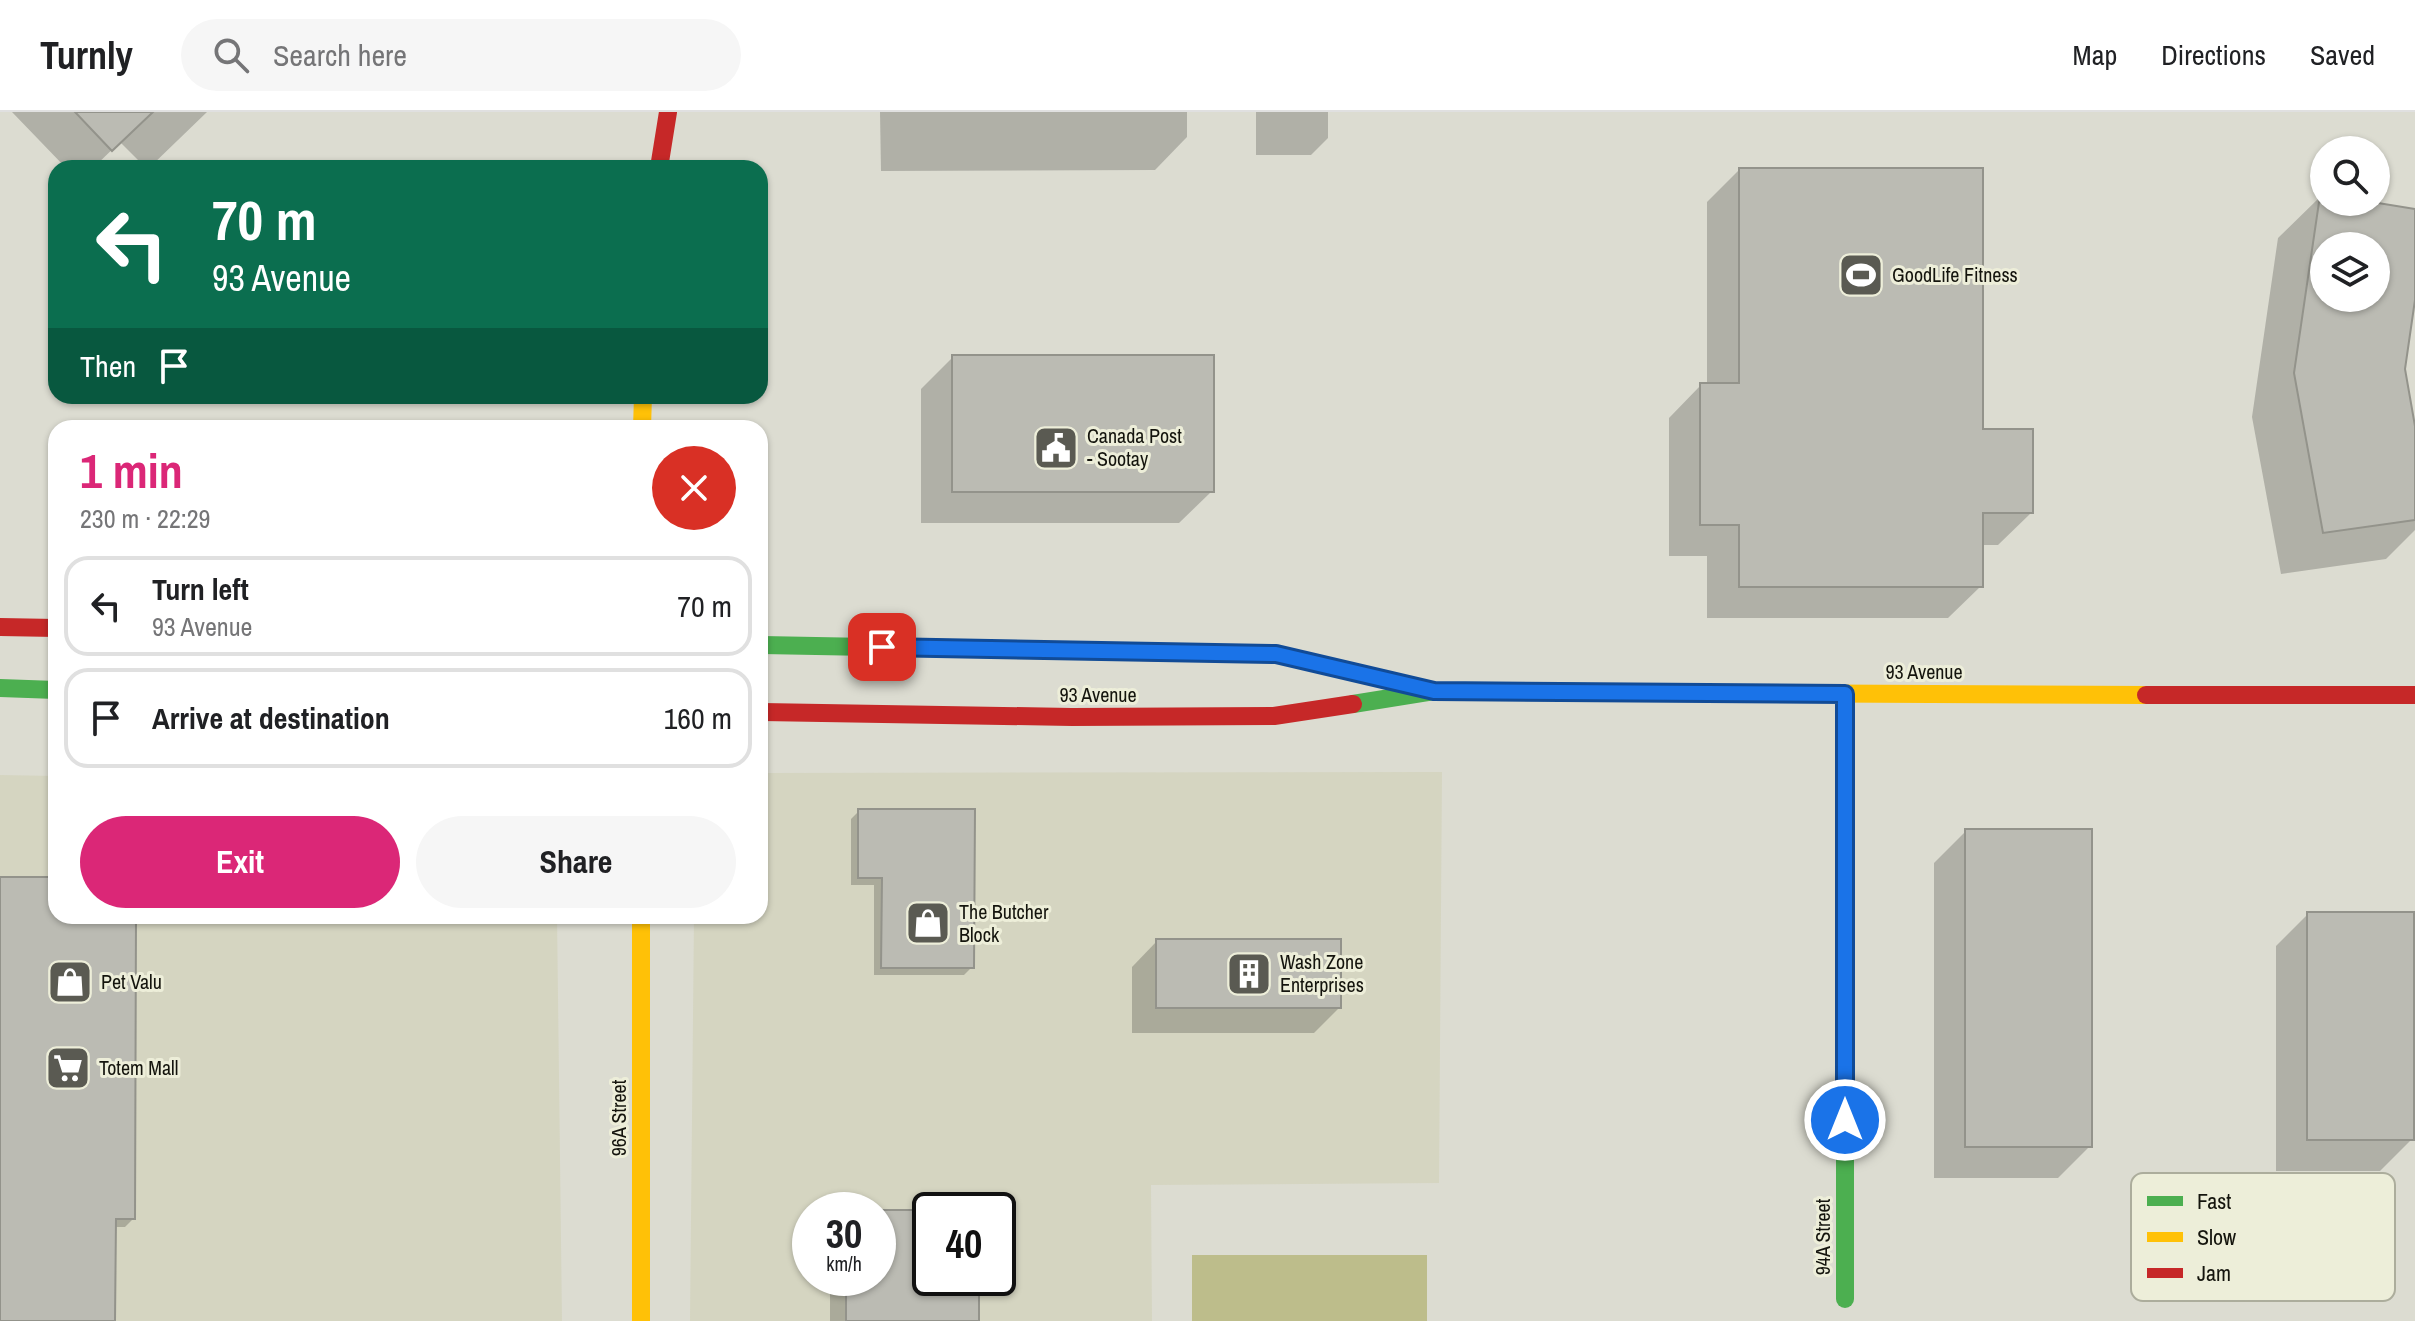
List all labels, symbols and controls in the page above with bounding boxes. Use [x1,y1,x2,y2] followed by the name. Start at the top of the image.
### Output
[181,19,741,91] search box
[40,30,133,81] text: Turnly
[209,33,253,77] icon: search
[273,35,407,75] text: Search here
[2073,36,2117,74] text: Map
[2161,36,2266,74] text: Directions
[2310,36,2375,74] text: Saved
[2310,136,2390,312] map controls
[2310,136,2390,216] button: search
[212,182,317,257] text: 70 m
[80,192,184,296] icon: left
[2310,232,2390,312] button: layers
[1837,251,1885,299] sports icon: GoodLife Fitness
[212,254,351,302] text: 93 Avenue
[1892,261,2018,288] place label: GoodLife Fitness
[152,344,196,388] icon: arrive
[80,346,136,386] text: Then
[1087,422,1182,472] place label: Canada Post - Sootay
[1032,424,1080,472] public building icon: Canada Post - Sootay
[80,438,183,503] text: 1 min
[652,446,736,530] button: close
[80,501,210,536] text: 230 m · 22:29
[152,569,249,609] text: Turn left
[84,584,128,628] icon: left
[677,586,732,626] text: 70 m
[152,609,252,644] text: 93 Avenue
[848,613,916,681] pin
[860,625,904,669] icon: arrive
[1885,658,1963,685] street label: 93 Avenue
[1059,681,1137,708] street label: 93 Avenue
[84,696,128,740] icon: arrive
[152,698,390,738] text: Arrive at destination
[664,698,732,738] text: 160 m
[80,816,400,908] button: Exit
[416,816,736,908] button: Share
[959,898,1049,948] place label: The Butcher Block
[904,899,952,947] shop icon: The Butcher Block
[1280,948,1364,998] place label: Wash Zone Enterprises
[1225,950,1273,998] building icon: Wash Zone Enterprises
[46,958,94,1006] shop icon: Pet Valu
[101,968,162,995] place label: Pet Valu
[44,1044,92,1092] supermarket icon: Totem Mall
[99,1054,178,1081] place label: Totem Mall
[1803,1078,1887,1162] position arrow
[605,1079,632,1156] street label: 96A Street
[2131,1173,2395,1301] legend
[2197,1186,2231,1216] text: Fast
[912,1192,1016,1296] speed limit sign: 40
[1809,1198,1836,1275] street label: 94A Street
[826,1207,862,1260] text: 30
[2197,1222,2236,1252] text: Slow
[826,1250,862,1277] text: km/h
[2197,1258,2231,1288] text: Jam

